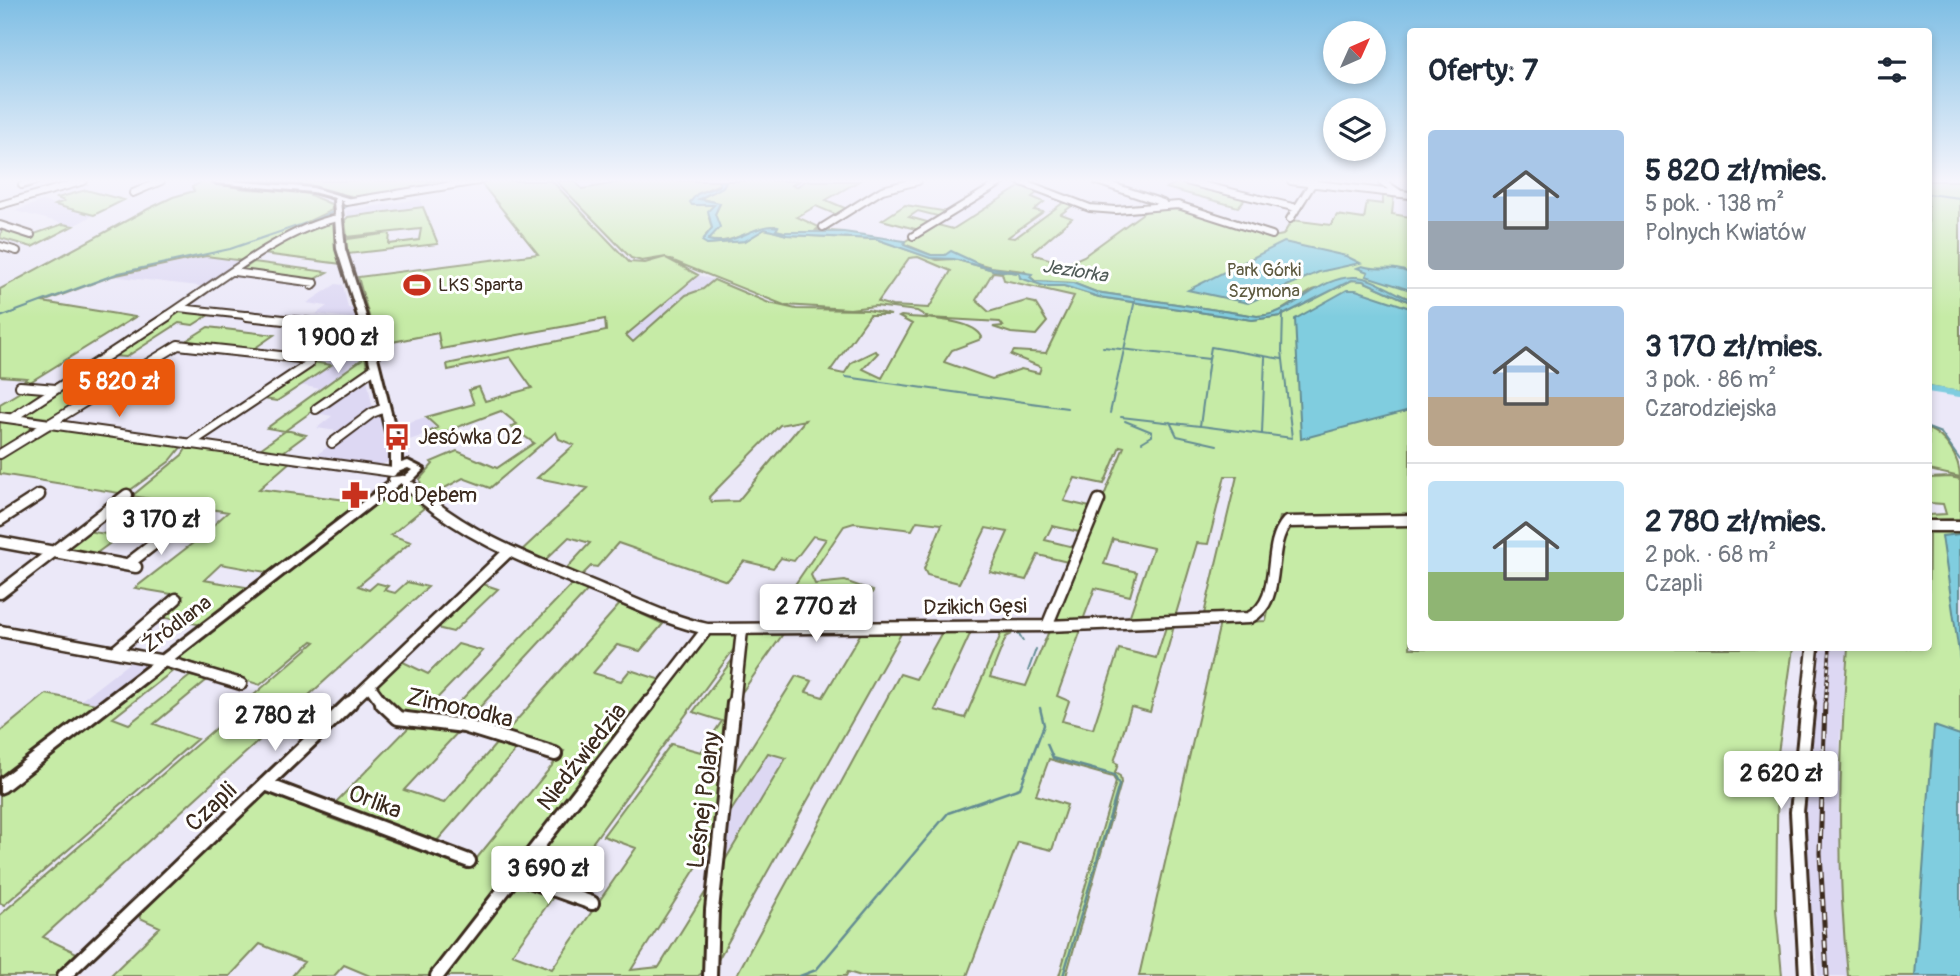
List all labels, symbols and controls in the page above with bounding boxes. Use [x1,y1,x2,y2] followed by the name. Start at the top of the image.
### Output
[1323,21,1386,84] north arrow
[1323,21,1386,161] map controls
[1873,51,1911,89] icon: filters
[1428,52,1538,89] text: Oferty: 7
[1323,98,1386,161] button: layers
[1645,152,1827,189] text: 5 820 zł/mies.
[1484,158,1568,242] icon: home
[1645,189,1784,218] text: 5 pok. · 138 m²
[1645,218,1806,247] text: Polnych Kwiatów
[1041,254,1110,288] water label: Jeziorka
[1227,259,1301,303] park label: Park Górki Szymona
[402,270,432,300] sports icon: LKS Sparta
[438,274,523,297] place label: LKS Sparta
[266,316,410,375] pin: 1 900 zł
[298,323,378,352] text: 1 900 zł
[1645,328,1823,365] text: 3 170 zł/mies.
[1484,334,1568,418] icon: home
[47,360,191,419] pin: 5 820 zł
[1645,365,1776,394] text: 3 pok. · 86 m²
[79,367,159,396] text: 5 820 zł
[1645,394,1777,423] text: Czarodziejska
[382,422,412,452] bus stop icon: Jesówka 02
[418,424,523,451] place label: Jesówka 02
[340,480,370,510] pharmacy icon: Pod Dębem
[376,482,477,509] place label: Pod Dębem
[89,498,233,557] pin: 3 170 zł
[1645,503,1827,540] text: 2 780 zł/mies.
[122,505,200,534] text: 3 170 zł
[1484,509,1568,593] icon: home
[1645,540,1776,569] text: 2 pok. · 68 m²
[1645,569,1702,598] text: Czapli
[744,584,888,644] pin: 2 770 zł
[137,589,217,659] street label: Źródlana
[776,592,856,621] text: 2 770 zł
[923,593,1027,621] street label: Dzikich Gęsi
[404,682,516,734] street label: Zimorodka
[203,694,347,753] pin: 2 780 zł
[531,697,633,817] street label: Niedźwiedzia
[235,701,315,730] text: 2 780 zł
[681,730,727,870] street label: Leśnej Polany
[1709,752,1853,811] pin: 2 620 zł
[1740,759,1822,788] text: 2 620 zł
[179,776,243,838] street label: Czapli
[344,779,406,825] street label: Orlika
[476,846,620,906] pin: 3 690 zł
[507,854,589,883] text: 3 690 zł

